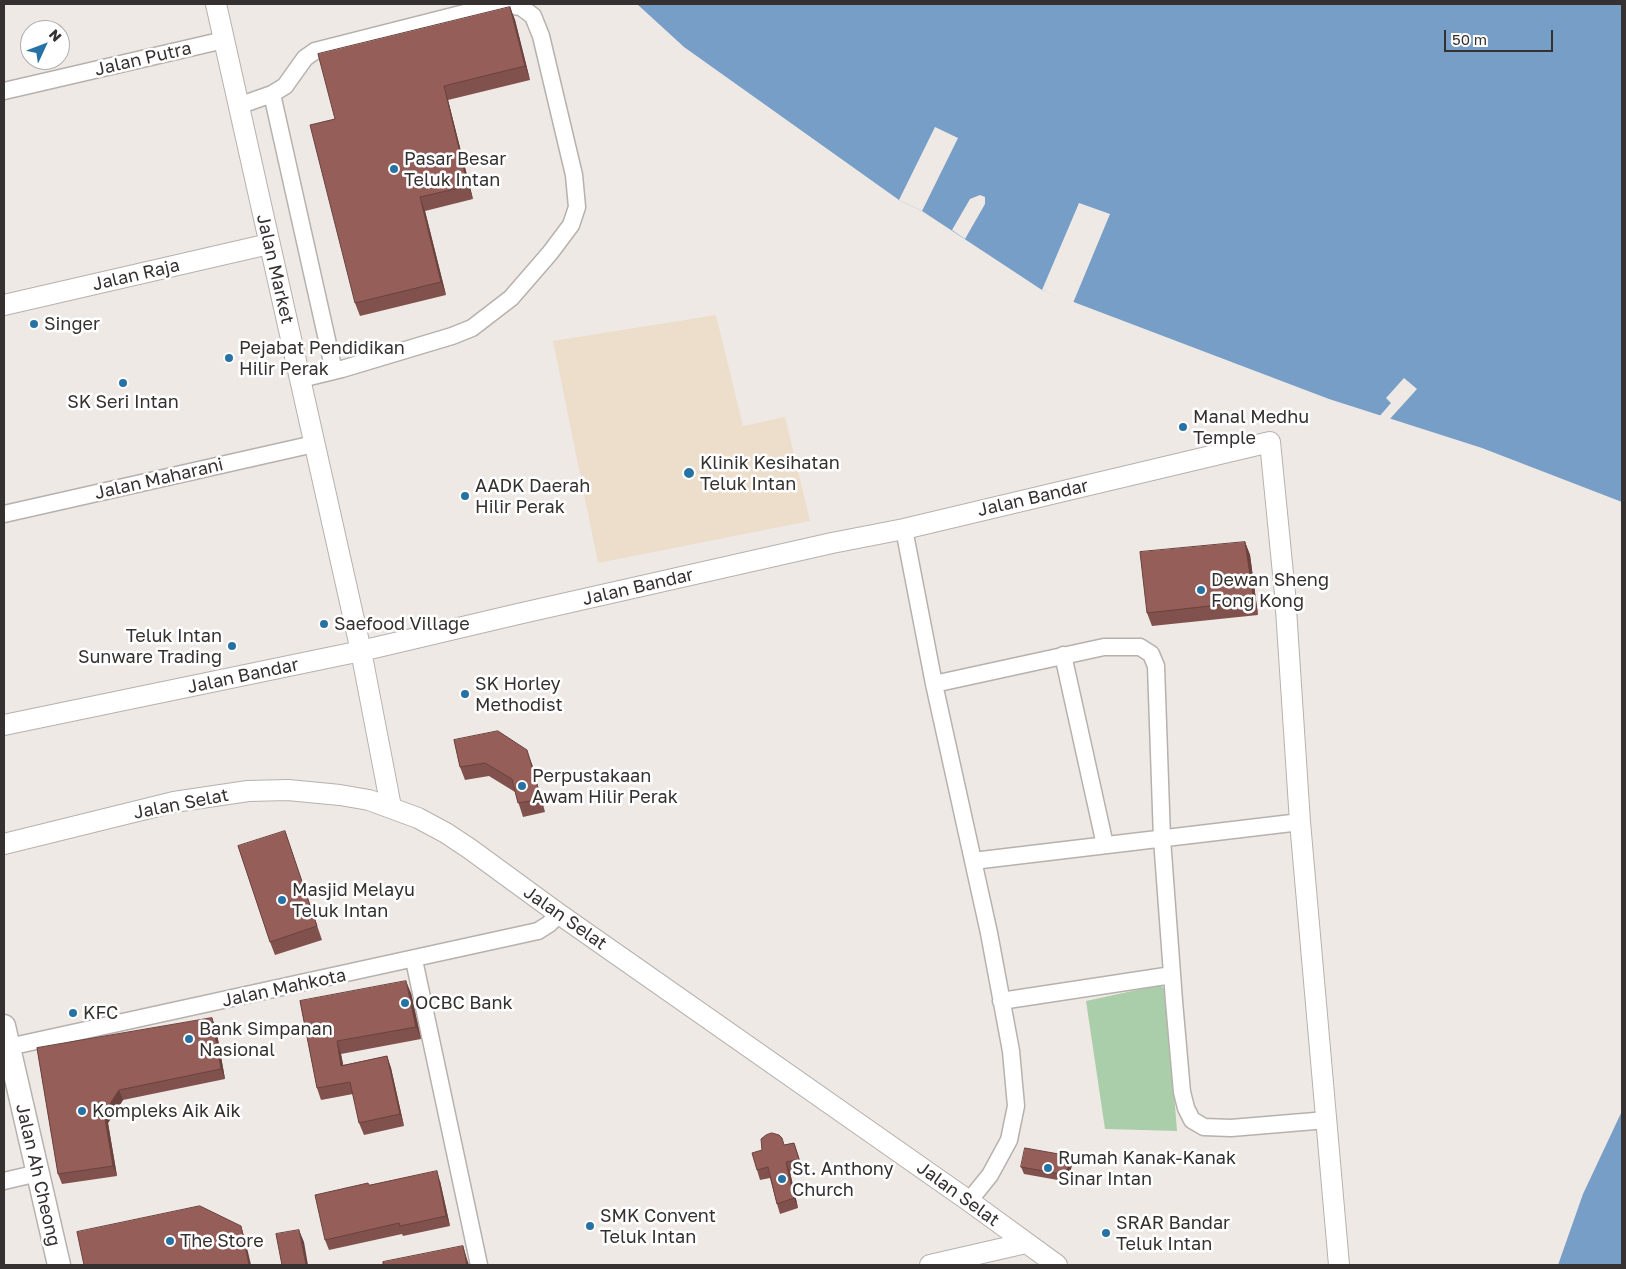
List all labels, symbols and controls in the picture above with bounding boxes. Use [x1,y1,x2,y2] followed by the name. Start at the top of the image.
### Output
[20,20,70,70] north arrow
[1446,20,1555,52] scale bar
[46,25,65,45] text: N
[1452,30,1487,48] text: 50 m
[93,37,193,81] street label: Jalan Putra
[404,148,506,190] place label: Pasar Besar Teluk Intan
[388,163,400,175] marker: Pasar Besar Teluk Intan
[252,212,298,326] street label: Jalan Market
[90,254,182,296] street label: Jalan Raja
[44,313,100,335] place label: Singer
[28,318,40,330] marker: Singer
[239,337,405,379] place label: Pejabat Pendidikan Hilir Perak
[223,352,235,364] marker: Pejabat Pendidikan Hilir Perak
[117,377,129,389] marker: SK Seri Intan
[67,391,179,413] place label: SK Seri Intan
[1193,406,1309,448] place label: Manal Medhu Temple
[1177,421,1189,433] marker: Manal Medhu Temple
[700,452,840,494] place label: Klinik Kesihatan Teluk Intan
[93,454,225,504] street label: Jalan Maharani
[682,466,696,480] marker: Klinik Kesihatan Teluk Intan
[475,475,590,518] place label: AADK Daerah Hilir Perak
[975,475,1091,521] street label: Jalan Bandar
[459,490,471,502] marker: AADK Daerah Hilir Perak
[580,564,696,610] street label: Jalan Bandar
[1211,569,1329,612] place label: Dewan Sheng Fong Kong
[1195,584,1207,596] marker: Dewan Sheng Fong Kong
[334,613,470,635] place label: Saefood Village
[318,618,330,630] marker: Saefood Village
[78,625,222,668] place label: Teluk Intan Sunware Trading
[226,640,238,652] marker: Teluk Intan Sunware Trading
[185,654,301,698] street label: Jalan Bandar
[475,673,563,716] place label: SK Horley Methodist
[459,688,471,700] marker: SK Horley Methodist
[532,765,678,808] place label: Perpustakaan Awam Hilir Perak
[516,780,528,792] marker: Perpustakaan Awam Hilir Perak
[132,784,230,824] street label: Jalan Selat
[292,879,415,922] place label: Masjid Melayu Teluk Intan
[519,881,611,955] street label: Jalan Selat
[276,894,288,906] marker: Masjid Melayu Teluk Intan
[220,964,348,1012] street label: Jalan Mahkota
[415,992,513,1014] place label: OCBC Bank
[399,997,411,1009] marker: OCBC Bank
[83,1002,118,1024] place label: KFC
[67,1007,79,1019] marker: KFC
[199,1018,333,1060] place label: Bank Simpanan Nasional
[183,1033,195,1045] marker: Bank Simpanan Nasional
[92,1100,241,1122] place label: Kompleks Aik Aik
[11,1101,65,1249] street label: Jalan Ah Cheong
[76,1105,88,1117] marker: Kompleks Aik Aik
[1058,1147,1236,1190] place label: Rumah Kanak-Kanak Sinar Intan
[913,1157,1003,1231] street label: Jalan Selat
[792,1158,894,1200] place label: St. Anthony Church
[1042,1162,1054,1174] marker: Rumah Kanak-Kanak Sinar Intan
[776,1173,788,1185] marker: St. Anthony Church
[600,1205,716,1248] place label: SMK Convent Teluk Intan
[1116,1212,1230,1254] place label: SRAR Bandar Teluk Intan
[584,1220,596,1232] marker: SMK Convent Teluk Intan
[1100,1227,1112,1239] marker: SRAR Bandar Teluk Intan
[180,1230,264,1252] place label: The Store
[164,1235,176,1247] marker: The Store

